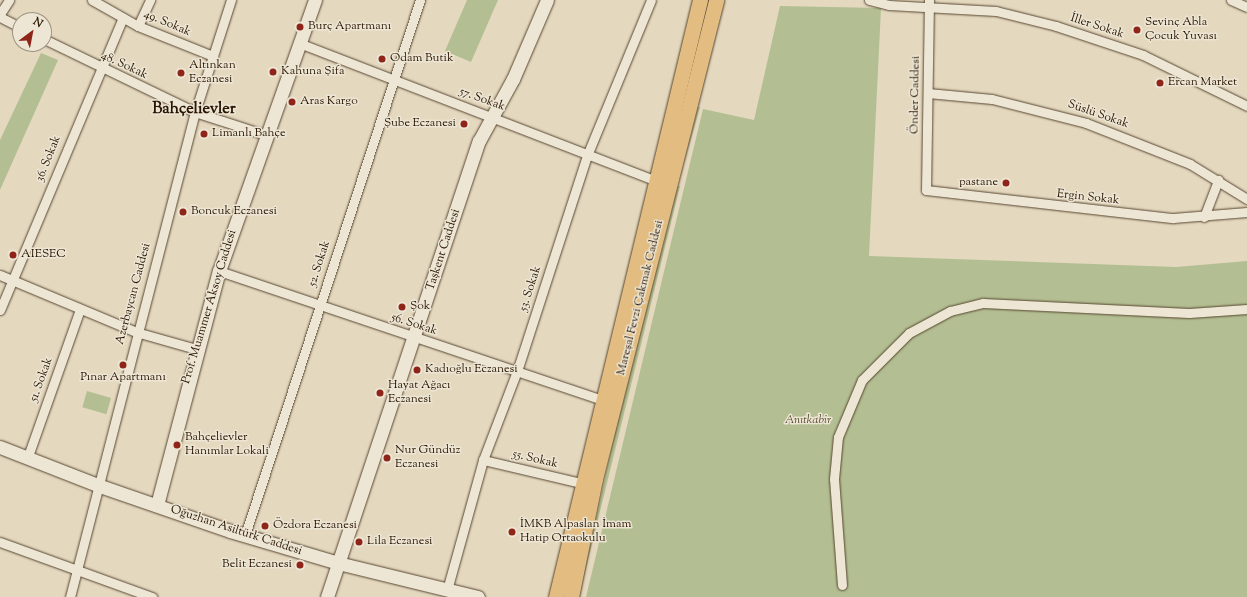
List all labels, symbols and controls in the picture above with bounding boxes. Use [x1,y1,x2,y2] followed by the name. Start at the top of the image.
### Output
[141,8,193,40] street label: 49. Sokak
[12,12,52,52] north arrow
[1068,12,1126,42] street label: İller Sokak
[30,14,46,32] text: N
[1145,16,1217,44] place label: Sevinç Abla Çocuk Yuvası
[308,20,391,34] place label: Burç Apartmanı
[295,22,305,32] marker: Burç Apartmanı
[1132,25,1142,35] marker: Sevinç Abla Çocuk Yuvası
[98,49,150,83] street label: 48. Sokak
[390,52,454,66] place label: Odam Butik
[377,54,387,64] marker: Odam Butik
[908,56,924,134] street label: Önder Caddesi
[189,59,236,87] place label: Altınkan Eczanesi
[281,65,344,79] place label: Kahuna Şifa
[268,67,278,77] marker: Kahuna Şifa
[176,68,186,78] marker: Altınkan Eczanesi
[1168,76,1237,90] place label: Ercan Market
[1155,78,1165,88] marker: Ercan Market
[457,85,507,115] street label: 57. Sokak
[300,95,358,109] place label: Aras Kargo
[287,97,297,107] marker: Aras Kargo
[1066,98,1130,132] street label: Süslü Sokak
[152,100,236,120] district label: Bahçelievler
[384,117,456,131] place label: Şube Eczanesi
[459,119,469,129] marker: Şube Eczanesi
[212,127,286,141] place label: Limanlı Bahçe
[199,129,209,139] marker: Limanlı Bahçe
[33,134,65,184] street label: 36. Sokak
[959,176,998,190] place label: pastane
[1001,178,1011,188] marker: pastane
[1056,188,1120,208] street label: Ergin Sokak
[191,205,277,219] place label: Boncuk Eczanesi
[178,207,188,217] marker: Boncuk Eczanesi
[424,207,464,293] street label: Taşkent Caddesi
[615,219,667,377] street label: Mareşal Fevzi Çakmak Caddesi
[180,228,240,386] street label: Prof. Muammer Aksoy Caddesi
[306,239,334,289] street label: 52. Sokak
[114,242,154,346] street label: Azerbaycan Caddesi
[21,248,66,262] place label: AIESEC
[8,250,18,260] marker: AIESEC
[517,265,545,313] street label: 53. Sokak
[410,300,430,314] place label: Şok
[397,302,407,312] marker: Şok
[389,311,439,339] street label: 56. Sokak
[27,356,57,404] street label: 51. Sokak
[118,360,128,370] marker: Pınar Apartmanı
[425,363,518,377] place label: Kadıoğlu Eczanesi
[412,365,422,375] marker: Kadıoğlu Eczanesi
[80,371,166,385] place label: Pınar Apartmanı
[388,379,450,407] place label: Hayat Ağacı Eczanesi
[375,388,385,398] marker: Hayat Ağacı Eczanesi
[785,414,831,428] park label: Anıtkabir
[185,431,269,459] place label: Bahçelievler Hanımlar Lokali
[172,440,182,450] marker: Bahçelievler Hanımlar Lokali
[395,444,460,472] place label: Nur Gündüz Eczanesi
[511,448,559,472] street label: 55. Sokak
[382,453,392,463] marker: Nur Gündüz Eczanesi
[168,503,304,559] street label: Oğuzhan Asiltürk Caddesi
[520,518,631,546] place label: İMKB Alpaslan İmam Hatip Ortaokulu
[273,519,357,533] place label: Özdora Eczanesi
[260,521,270,531] marker: Özdora Eczanesi
[507,527,517,537] marker: İMKB Alpaslan İmam Hatip Ortaokulu
[367,535,433,549] place label: Lila Eczanesi
[354,537,364,547] marker: Lila Eczanesi
[222,558,292,572] place label: Belit Eczanesi
[295,560,305,570] marker: Belit Eczanesi

